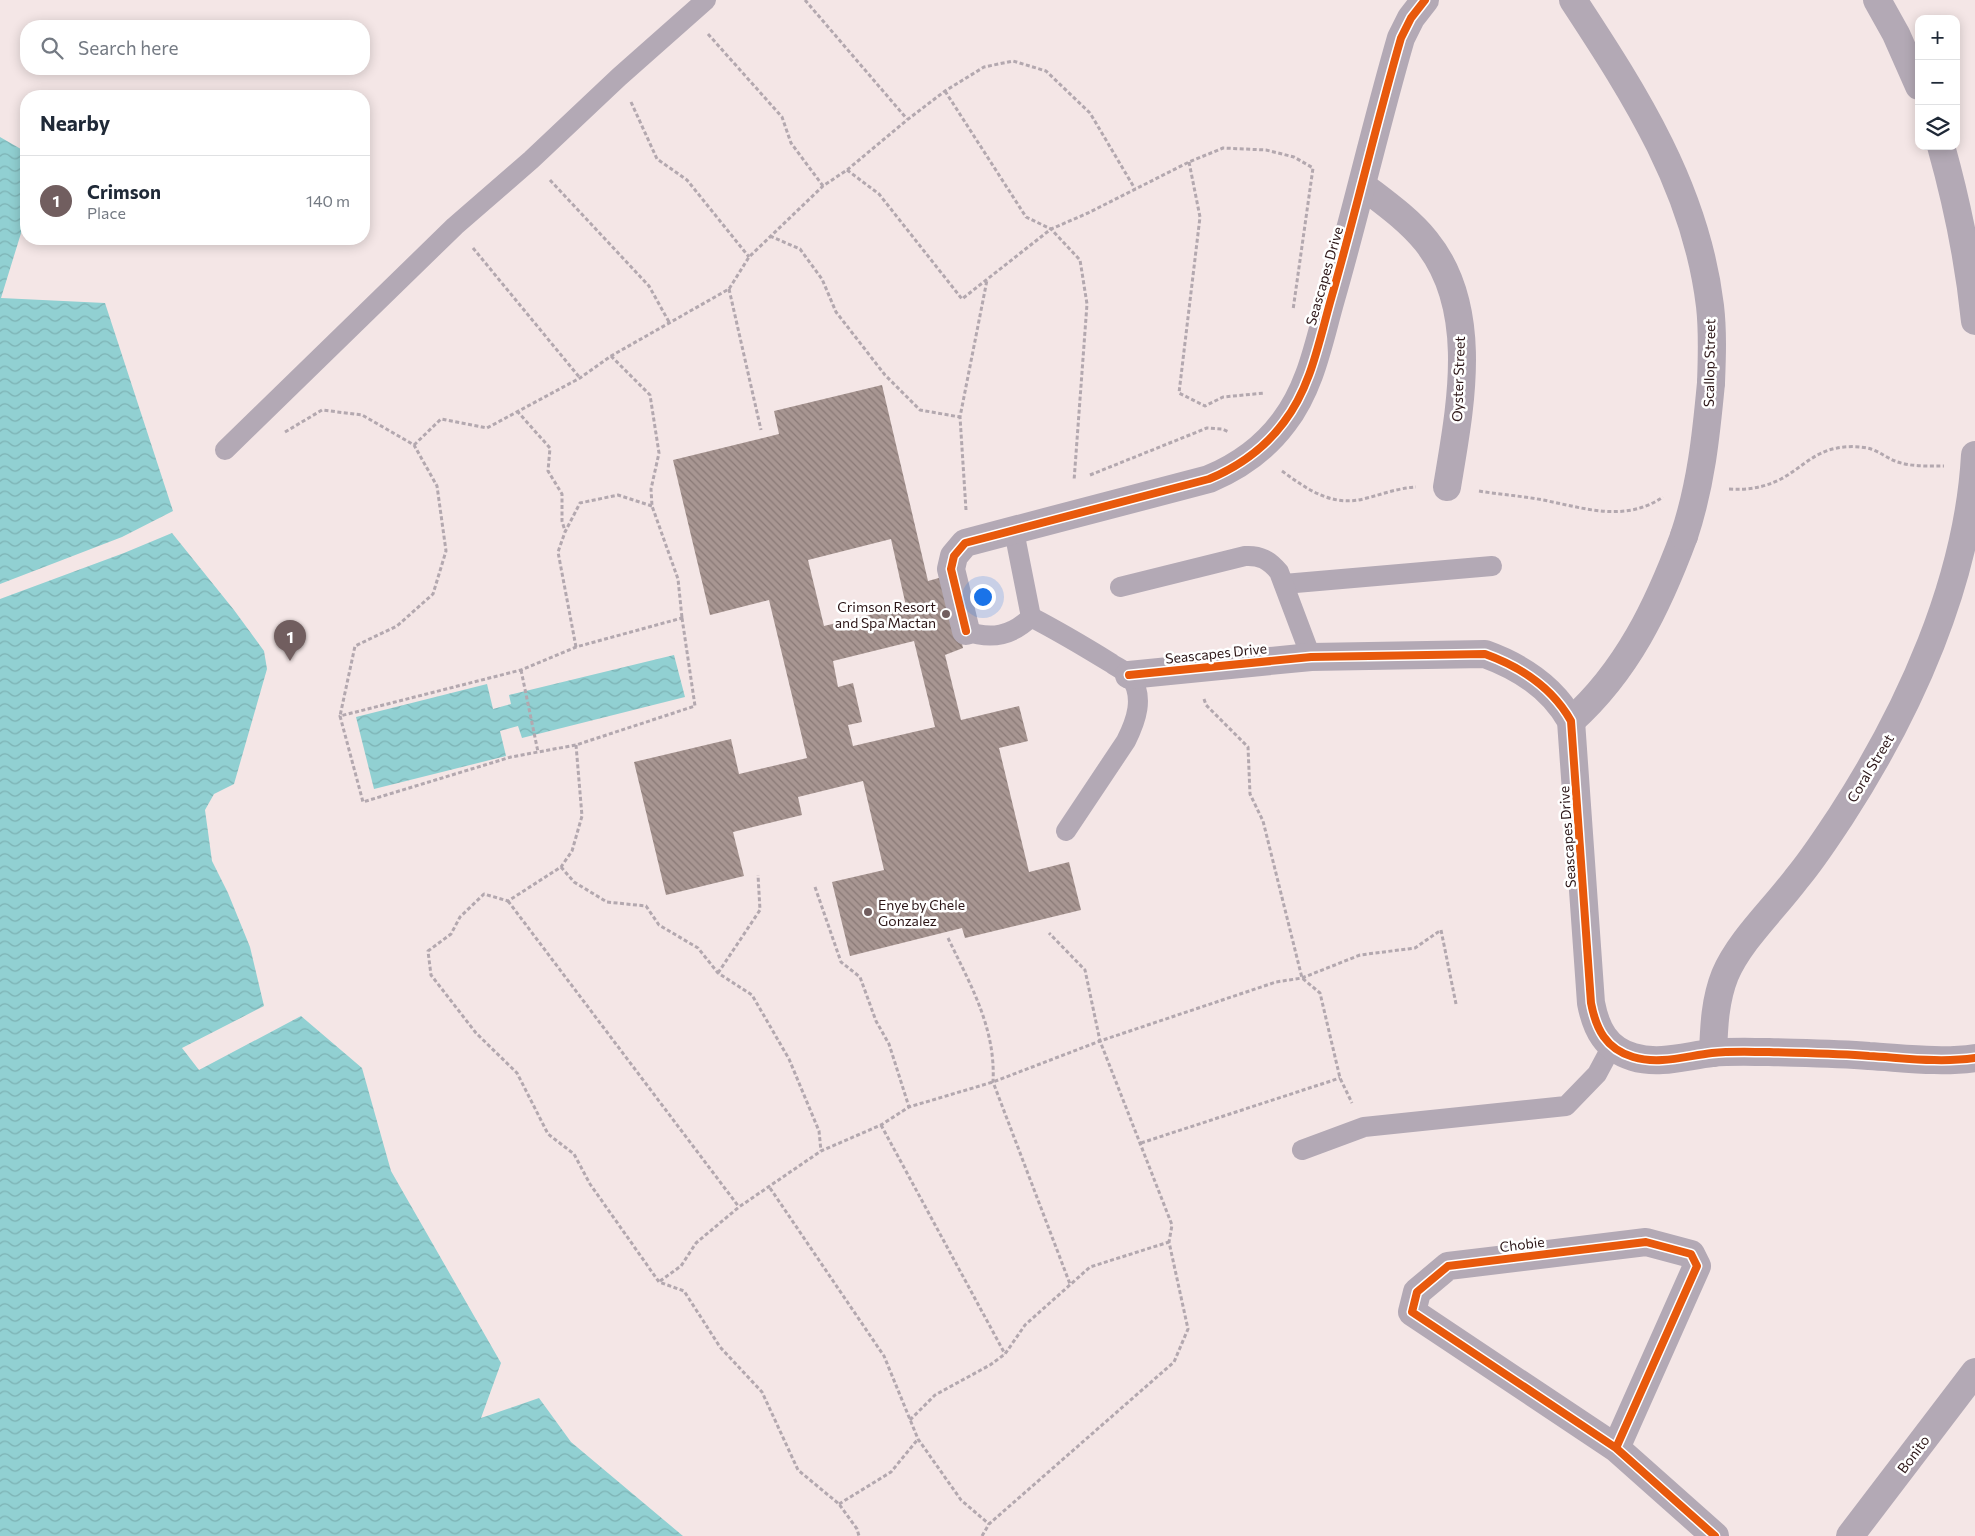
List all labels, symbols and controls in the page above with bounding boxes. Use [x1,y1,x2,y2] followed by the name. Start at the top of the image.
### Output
[1915,15,1960,150] map controls
[1915,15,1960,60] button: +
[20,20,370,75] search box
[38,34,66,62] icon: search
[78,36,178,59] text: Search here
[1915,60,1960,105] button: −
[1915,105,1960,150] button: layers
[40,110,110,135] text: Nearby
[87,180,161,203] text: Crimson
[52,191,60,210] text: 1
[306,191,350,210] text: 140 m
[87,203,126,222] text: Place
[1302,225,1346,327] street label: Seascapes Drive
[1700,318,1718,407] street label: Scallop Street
[1448,336,1468,422] street label: Oyster Street
[970,584,996,610] your location
[835,598,936,631] place label: Crimson Resort and Spa Mactan
[940,608,952,620] marker: Crimson Resort and Spa Mactan
[274,620,306,661] pin: 1
[1164,639,1268,667] street label: Seascapes Drive
[1843,731,1897,805] street label: Coral Street
[1555,785,1579,889] street label: Seascapes Drive
[878,896,965,929] place label: Enye by Chele Gonzalez
[862,906,874,918] marker: Enye by Chele Gonzalez
[1499,1233,1545,1255] street label: Chobie
[1893,1432,1933,1476] street label: Bonito

